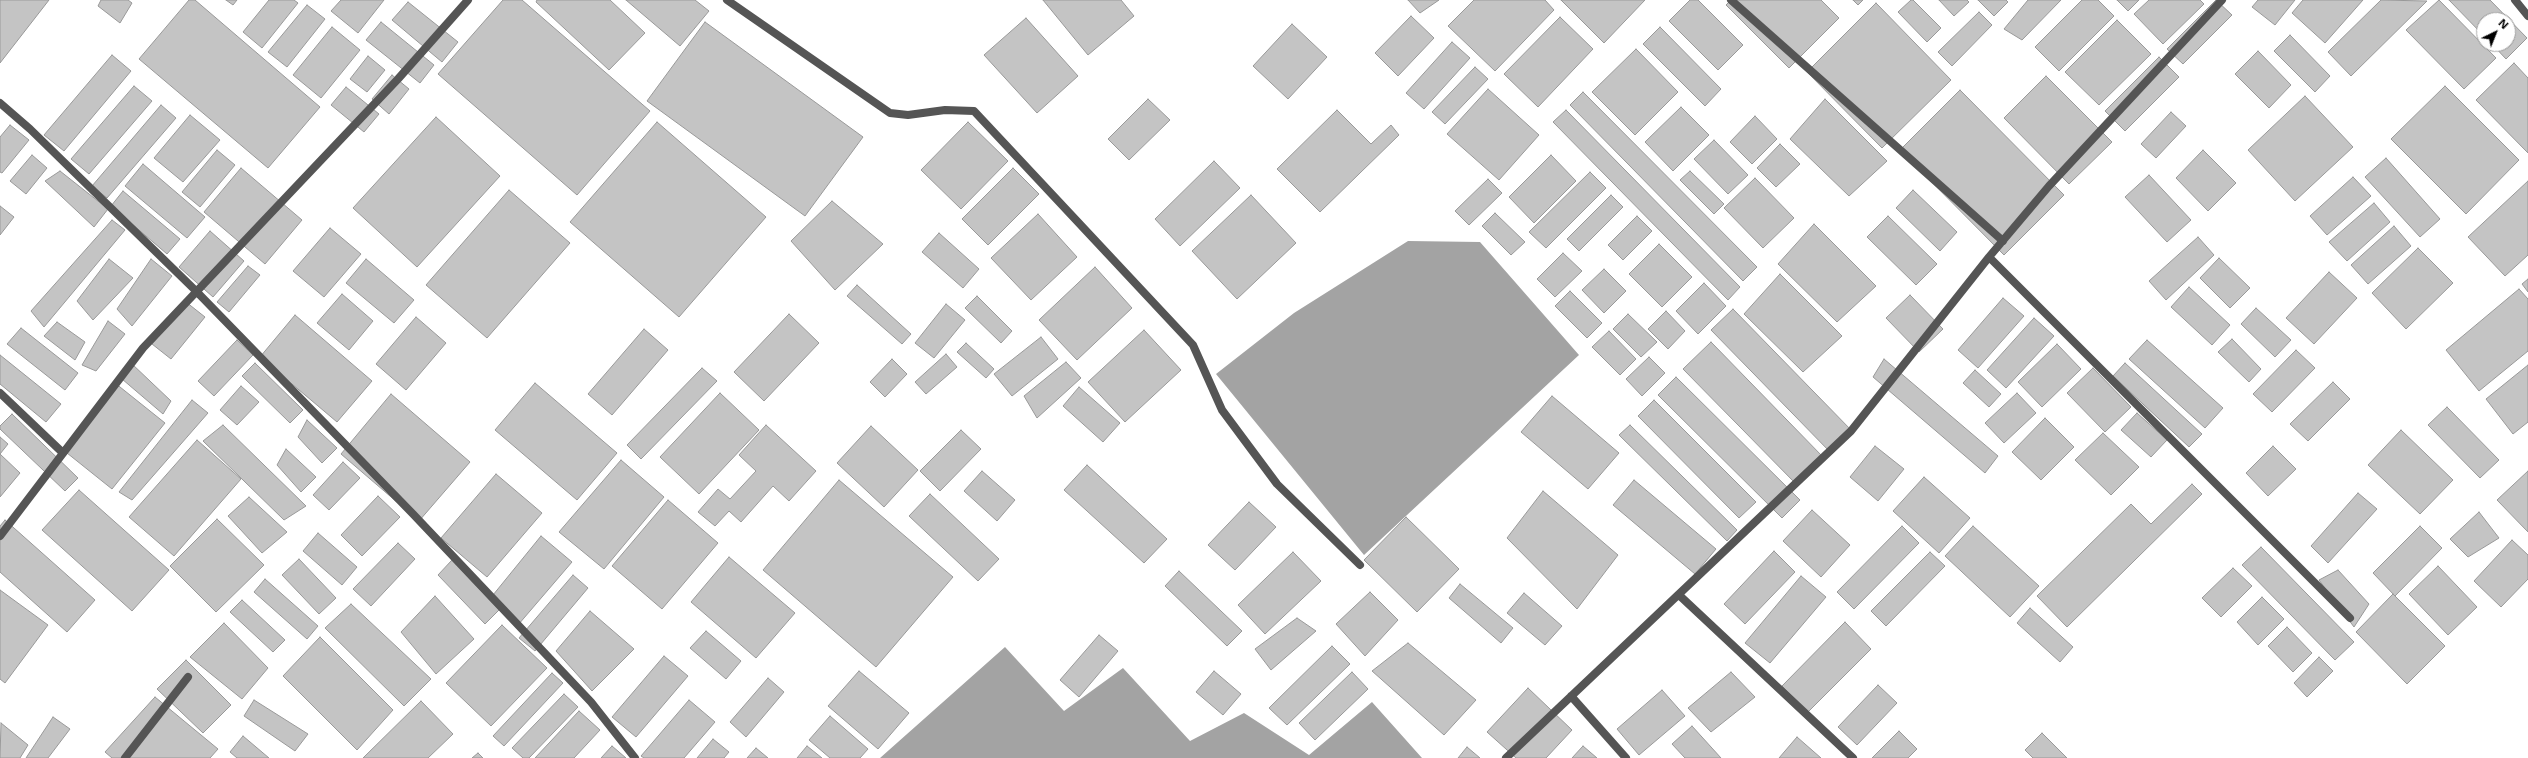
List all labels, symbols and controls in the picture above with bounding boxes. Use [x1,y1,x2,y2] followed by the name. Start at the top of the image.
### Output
[2476,12,2516,52] north arrow
[2495,15,2512,32] text: N

